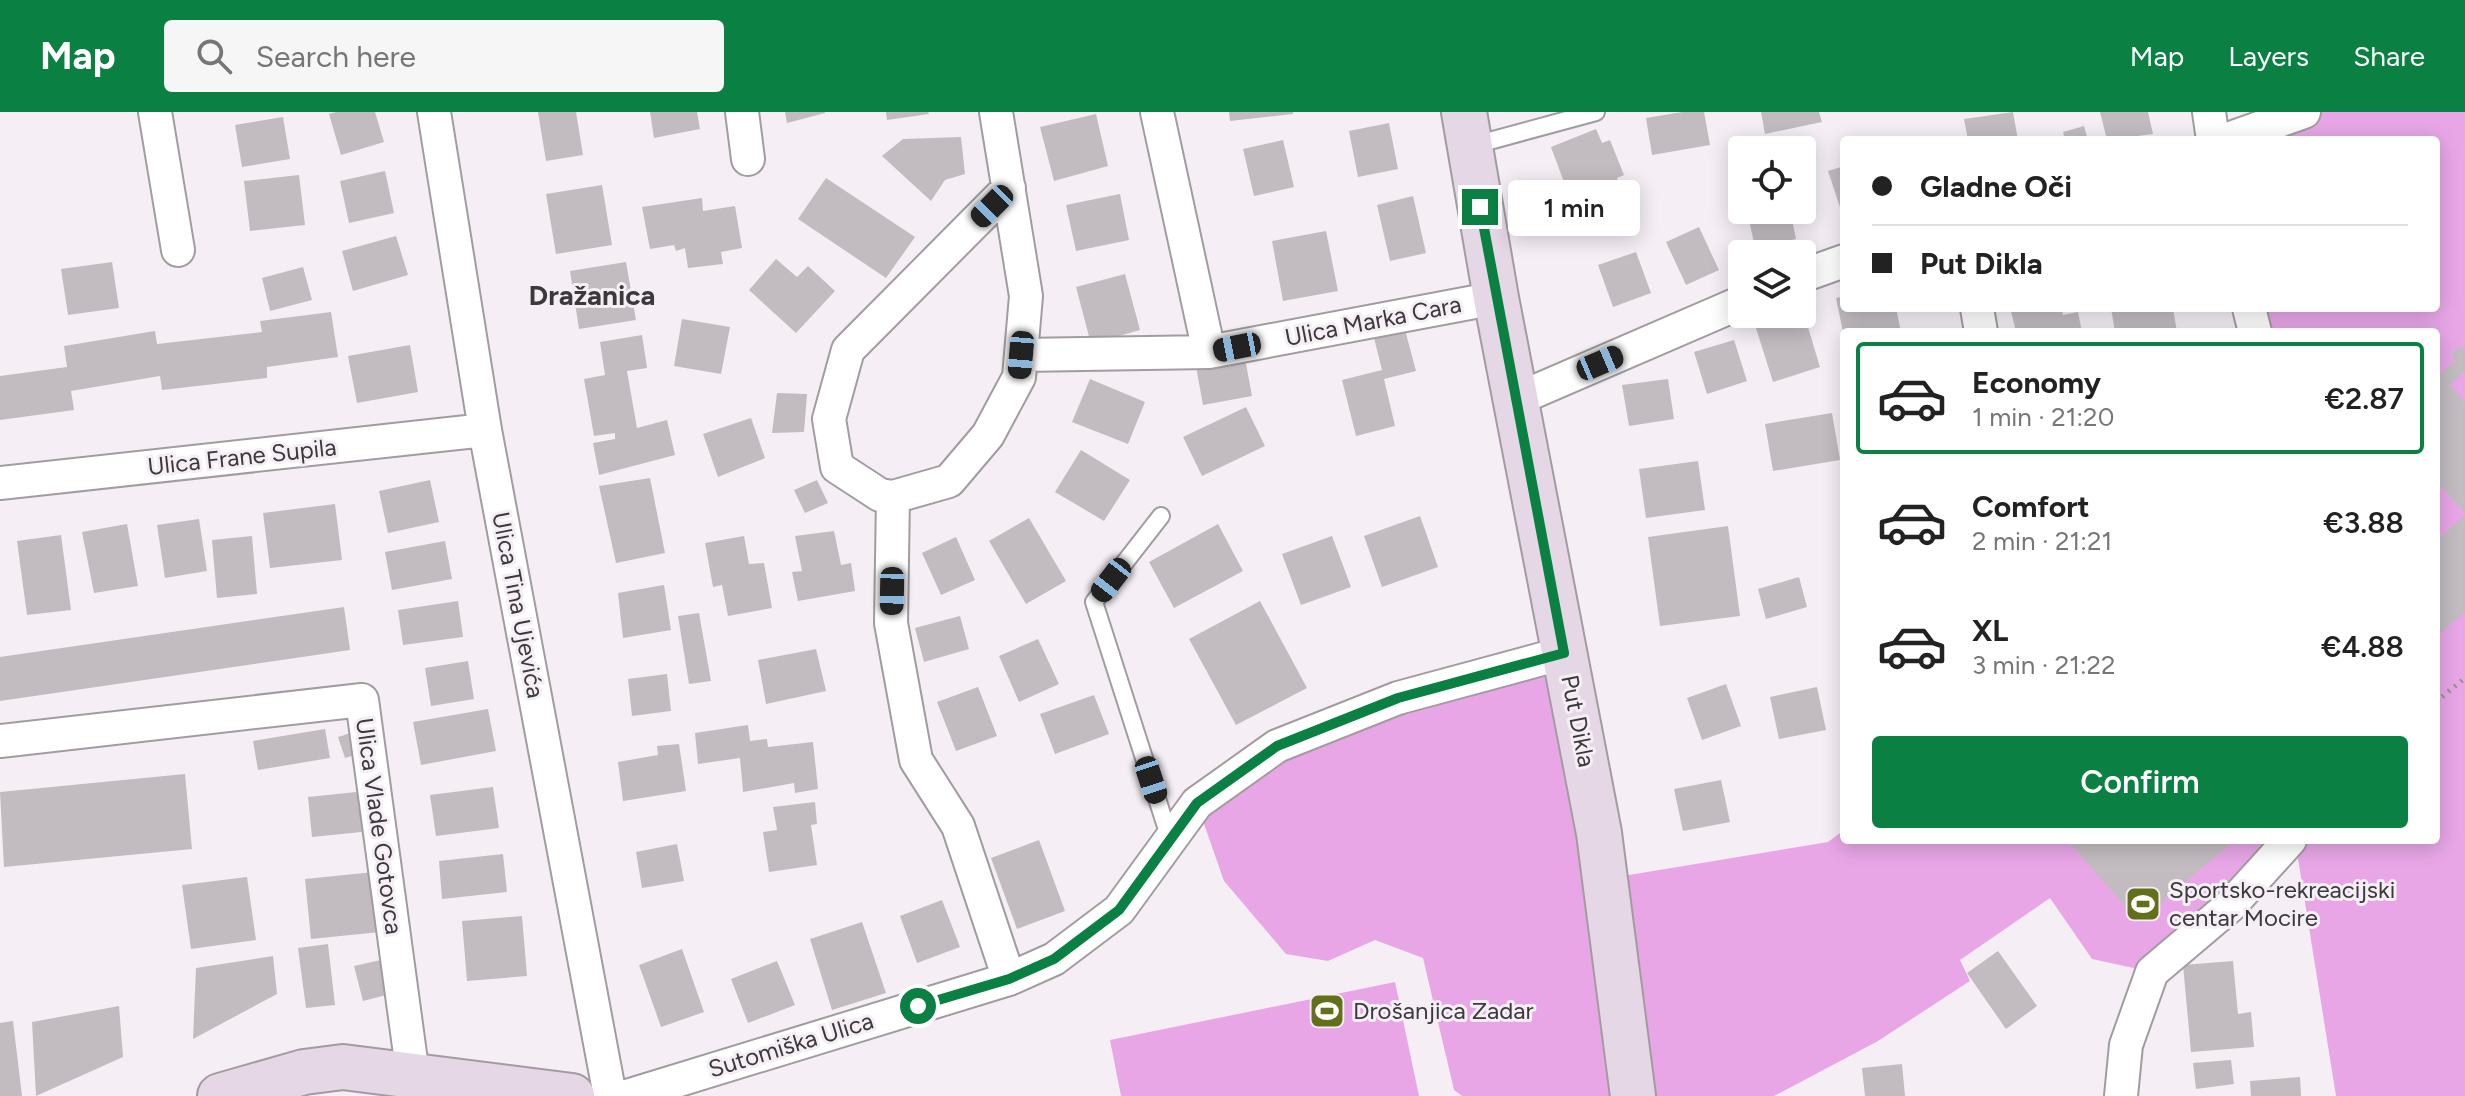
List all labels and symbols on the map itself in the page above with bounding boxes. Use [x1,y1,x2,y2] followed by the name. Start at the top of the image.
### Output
[1508,179,1640,235] callout: 1 min
[967,181,1017,231] car
[1462,189,1498,225] route end
[529,278,655,312] district label: Dražanica
[1282,289,1464,352] street label: Ulica Marka Cara
[1007,330,1035,380] car
[1211,331,1263,363] car
[1573,343,1627,383] car
[146,432,338,481] street label: Ulica Frane Supila
[486,509,551,700] street label: Ulica Tina Ujevića
[1087,554,1135,606] car
[880,567,904,615] car
[1555,672,1602,770] street label: Put Dikla
[350,716,409,936] street label: Ulica Vlade Gotovca
[1132,753,1170,807] car
[2169,875,2395,932] place label: Sportsko-rekreacijski centar Mocire
[2124,885,2162,923] sports icon: Sportsko-rekreacijski centar Mocire
[900,988,936,1024] route start
[1308,992,1346,1030] sports icon: Drošanjica Zadar
[1353,996,1534,1025] place label: Drošanjica Zadar
[705,1006,877,1083] street label: Sutomiška Ulica

